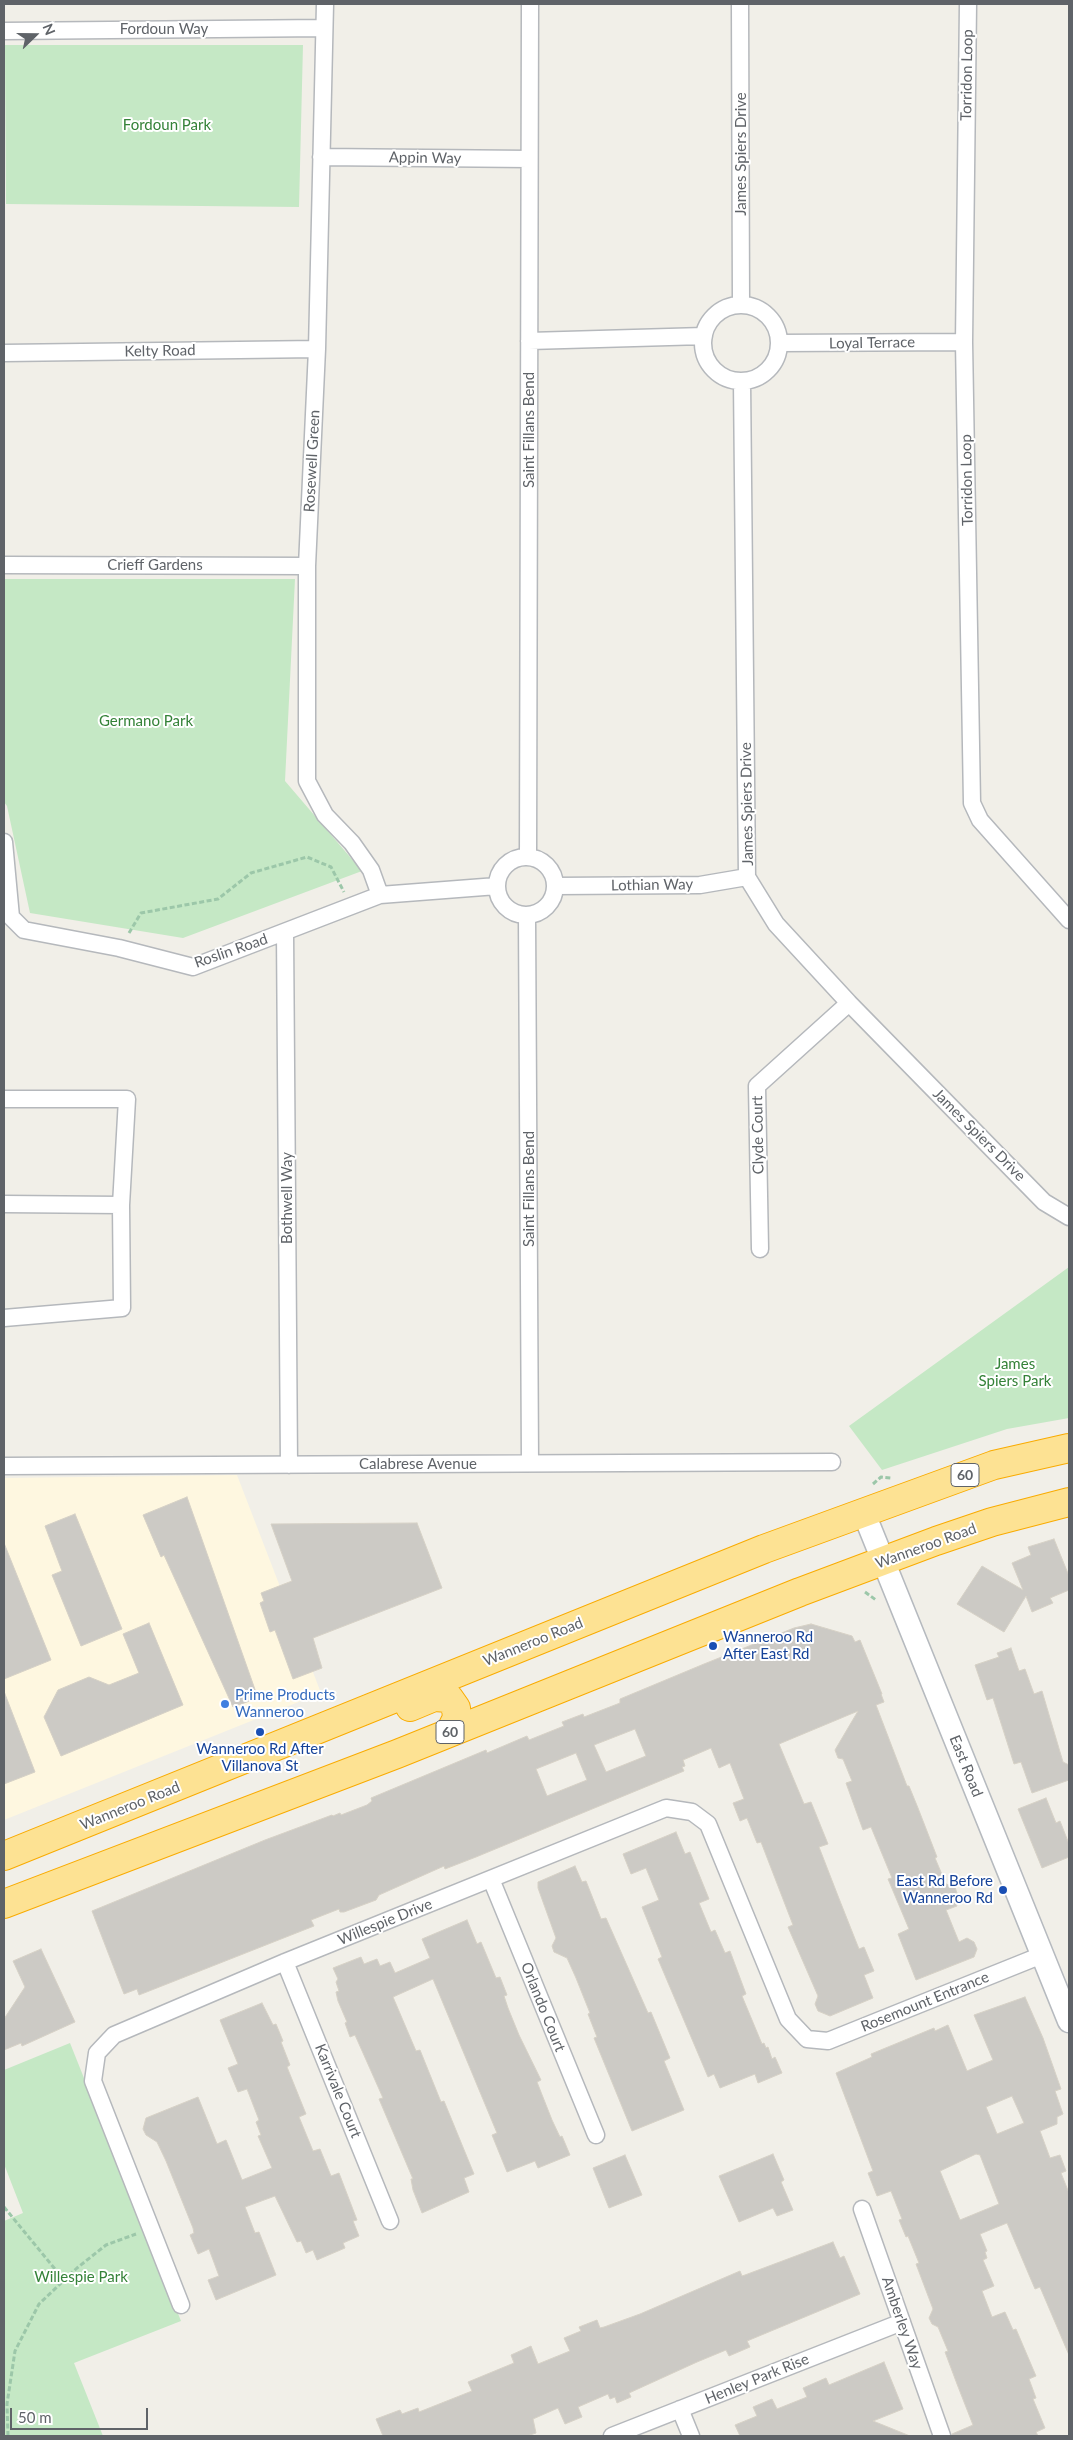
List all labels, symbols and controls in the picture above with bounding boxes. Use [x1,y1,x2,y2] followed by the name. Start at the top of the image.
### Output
[10,10,60,60] north arrow
[120,20,208,38] street label: Fordoun Way
[39,21,59,37] text: N
[957,29,977,121] street label: Torridon Loop
[732,92,750,216] street label: James Spiers Drive
[123,116,211,134] park label: Fordoun Park
[389,148,461,168] street label: Appin Way
[829,333,915,353] street label: Loyal Terrace
[124,341,196,361] street label: Kelty Road
[520,372,538,488] street label: Saint Fillans Bend
[300,409,324,513] street label: Rosewell Green
[957,434,977,526] street label: Torridon Loop
[107,556,203,574] street label: Crieff Gardens
[99,712,193,730] park label: Germano Park
[737,742,757,866] street label: James Spiers Drive
[611,875,693,895] street label: Lothian Way
[192,930,270,972] street label: Roslin Road
[929,1085,1029,1185] street label: James Spiers Drive
[748,1095,768,1175] street label: Clyde Court
[520,1131,538,1247] street label: Saint Fillans Bend
[278,1152,296,1244] street label: Bothwell Way
[979,1355,1051,1390] park label: James Spiers Park
[359,1455,477,1473] street label: Calabrese Avenue
[951,1464,979,1486] road number: 60
[873,1519,979,1573] street label: Wanneroo Road
[480,1614,586,1670] street label: Wanneroo Road
[723,1628,813,1663] place label: Wanneroo Rd After East Rd
[707,1640,719,1652] marker: Wanneroo Rd After East Rd
[235,1686,335,1721] place label: Prime Products Wanneroo
[219,1698,231,1710] marker: Prime Products Wanneroo
[436,1720,464,1744] road number: 60
[254,1726,266,1738] marker: Wanneroo Rd After Villanova St
[945,1732,987,1800] street label: East Road
[196,1740,324,1775] place label: Wanneroo Rd After Villanova St
[77,1778,183,1834] street label: Wanneroo Road
[896,1872,993,1907] place label: East Rd Before Wanneroo Rd
[997,1884,1009,1896] marker: East Rd Before Wanneroo Rd
[335,1895,435,1949] street label: Willespie Drive
[517,1960,569,2054] street label: Orlando Court
[858,1968,992,2036] street label: Rosemount Entrance
[311,2041,365,2141] street label: Karrivale Court
[34,2268,128,2286] park label: Willespie Park
[878,2274,926,2372] street label: Amberley Way
[702,2350,812,2408] street label: Henley Park Rise
[12,2398,150,2430] scale bar
[18,2408,52,2426] text: 50 m

